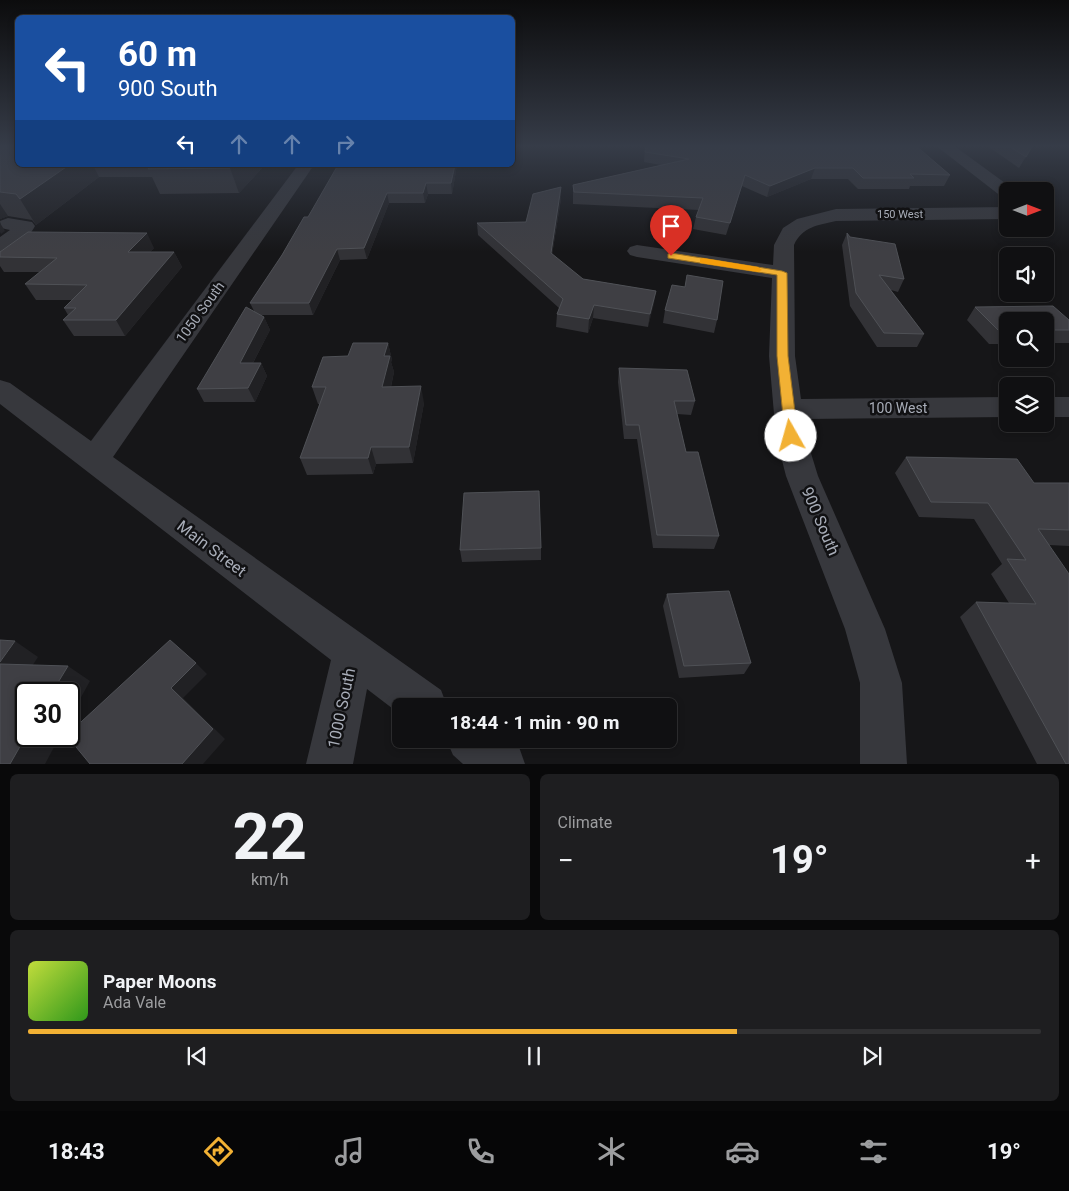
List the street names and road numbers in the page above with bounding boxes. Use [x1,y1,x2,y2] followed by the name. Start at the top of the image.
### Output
[877,208,923,221] street label: 150 West
[173,278,227,346] street label: 1050 South
[869,400,928,416] street label: 100 West
[798,484,843,558] street label: 900 South
[173,516,250,581] street label: Main Street
[324,666,359,750] street label: 1000 South

